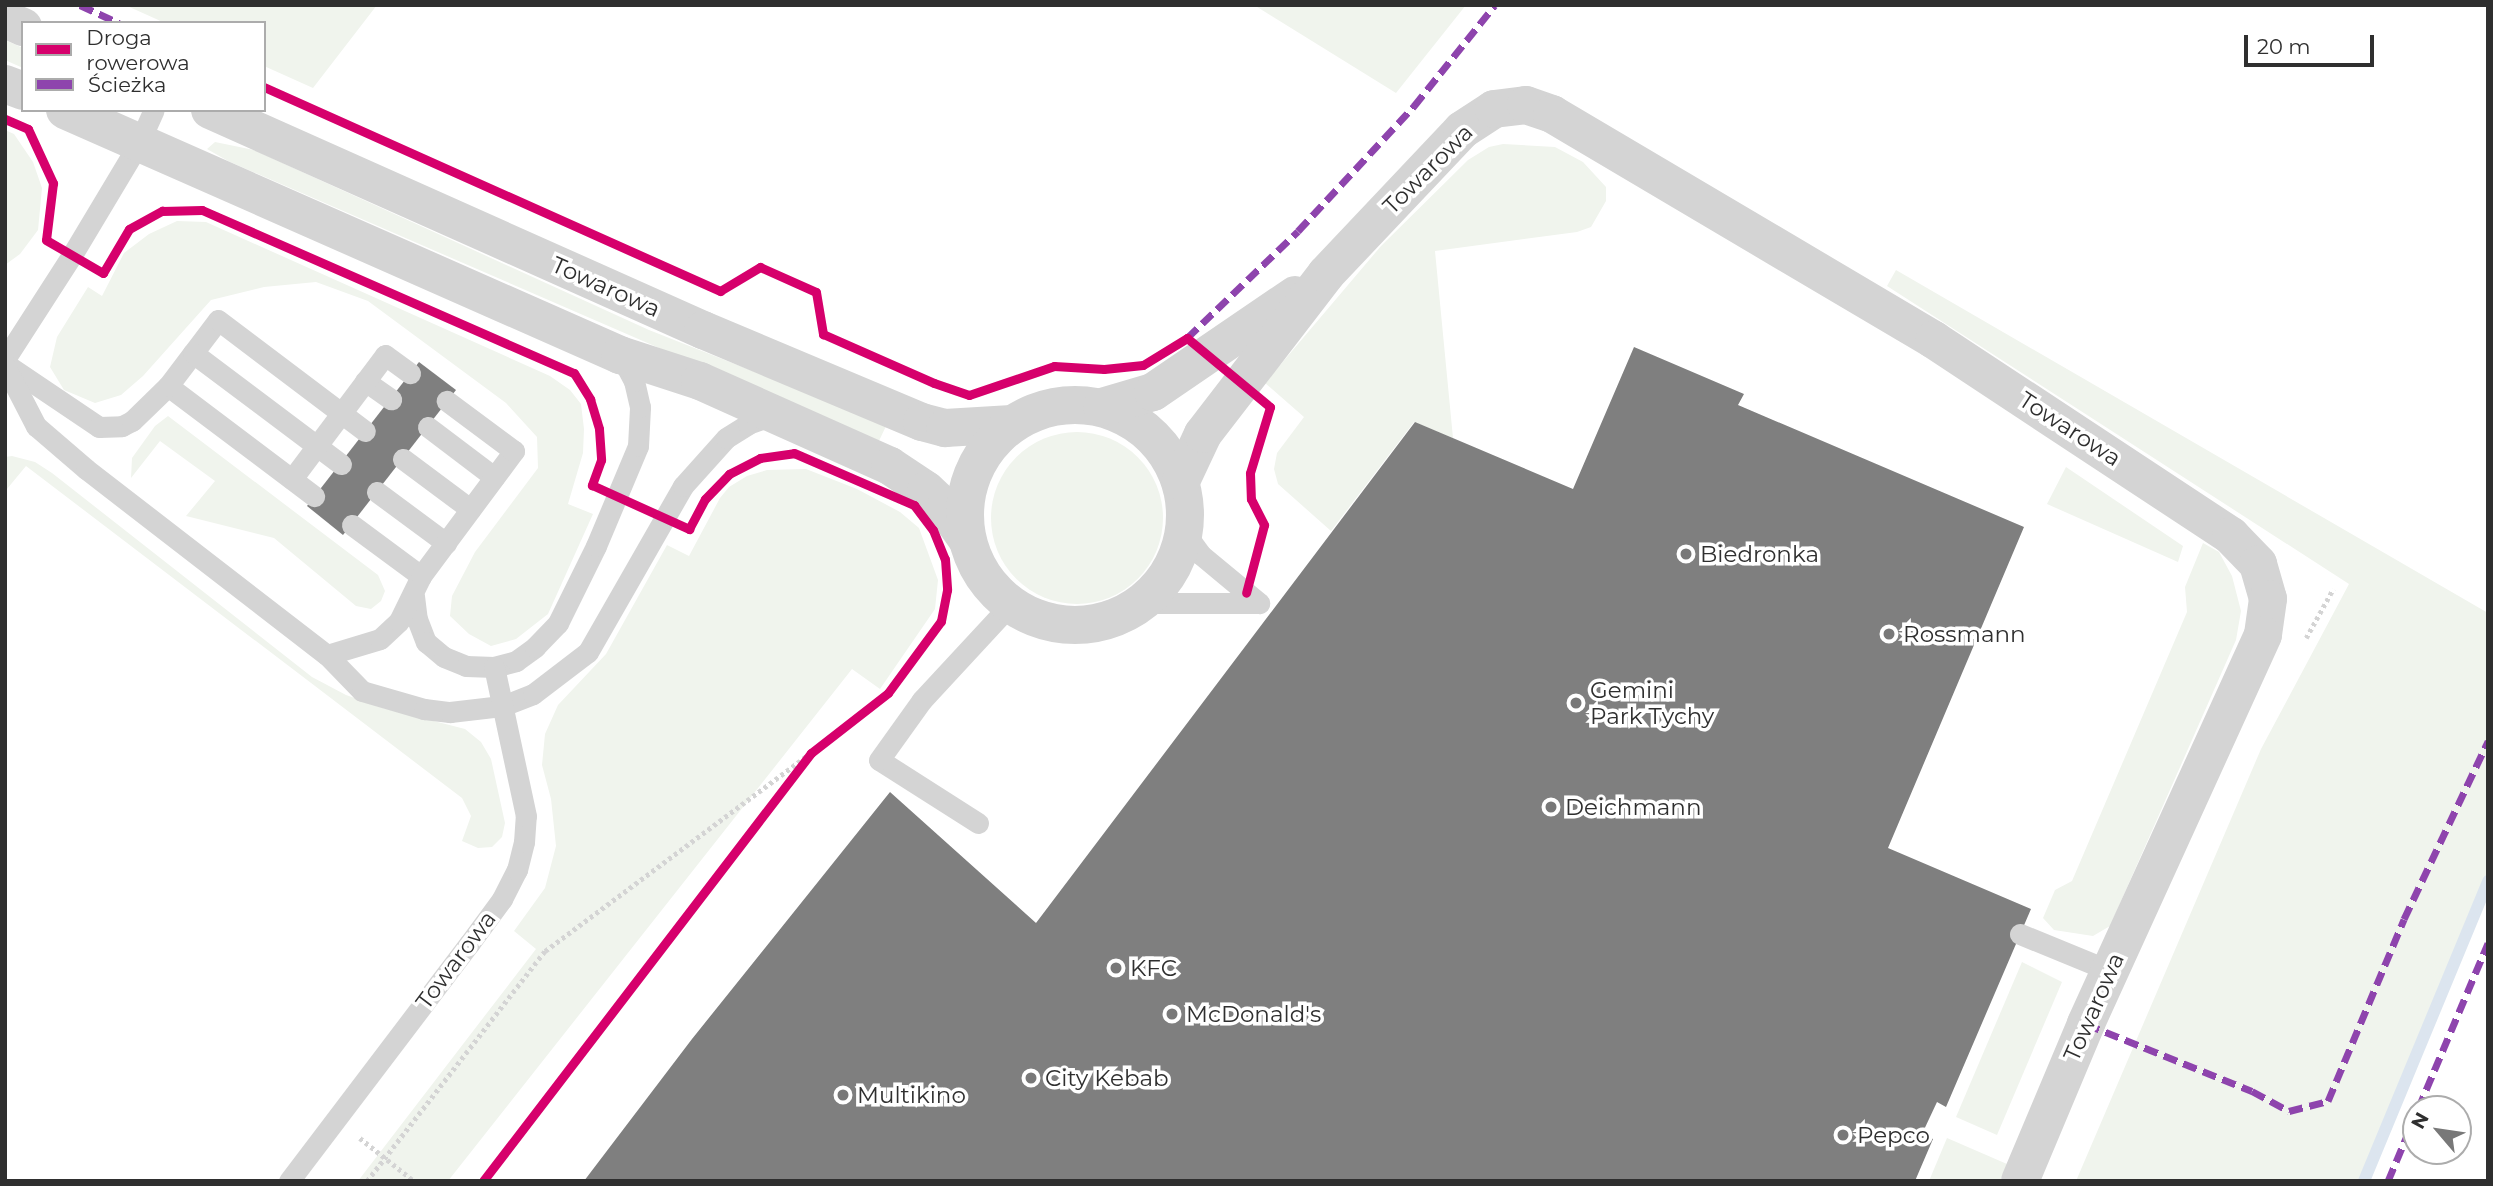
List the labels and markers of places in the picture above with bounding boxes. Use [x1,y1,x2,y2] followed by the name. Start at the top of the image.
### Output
[1700,540,1819,568] place label: Biedronka
[1678,546,1694,562] marker: Biedronka
[1903,620,2026,648] place label: Rossmann
[1881,626,1897,642] marker: Rossmann
[1590,676,1714,730] place label: Gemini Park Tychy
[1568,695,1584,711] marker: Gemini Park Tychy
[1565,793,1701,821] place label: Deichmann
[1543,799,1559,815] marker: Deichmann
[1130,954,1177,982] place label: KFC
[1108,960,1124,976] marker: KFC
[1186,1000,1321,1028] place label: McDonald's
[1164,1006,1180,1022] marker: McDonald's
[1045,1064,1169,1092] place label: City Kebab
[1023,1070,1039,1086] marker: City Kebab
[857,1081,966,1109] place label: Multikino
[835,1087,851,1103] marker: Multikino
[1857,1121,1930,1149] place label: Pepco
[1835,1127,1851,1143] marker: Pepco

